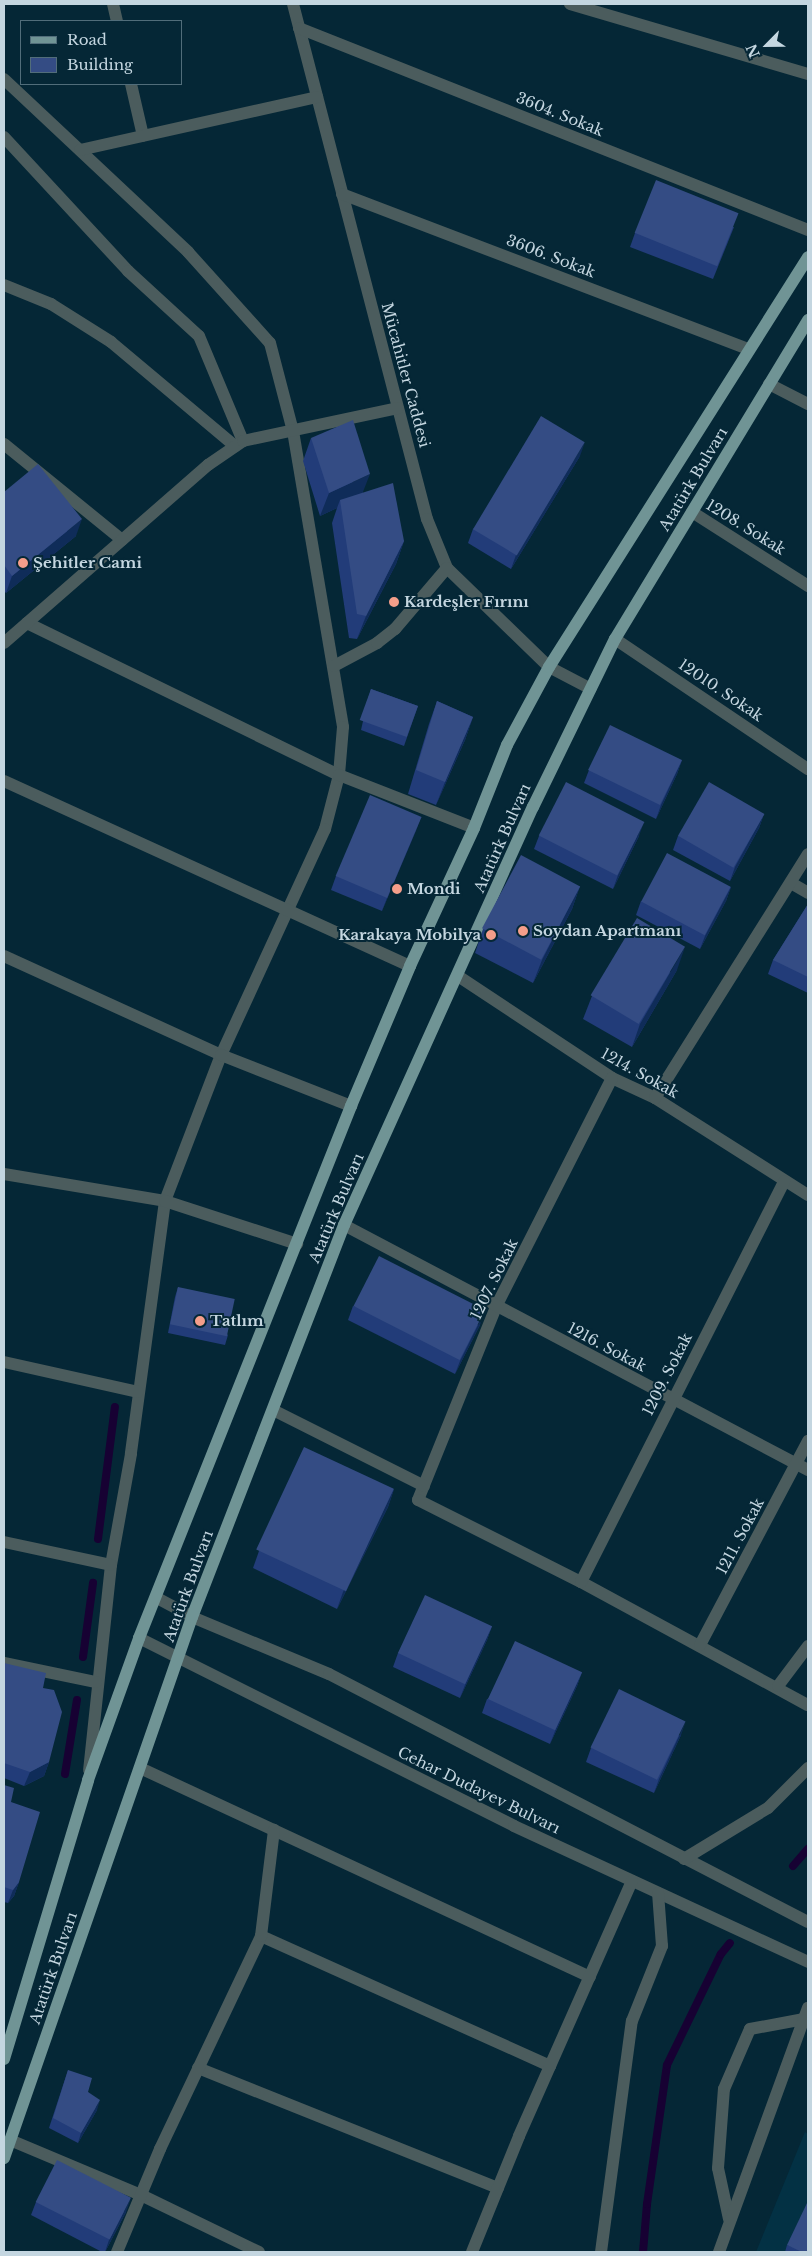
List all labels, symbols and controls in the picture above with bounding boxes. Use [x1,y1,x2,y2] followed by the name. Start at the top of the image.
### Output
[20,20,182,85] legend
[742,20,792,70] north arrow
[67,30,107,49] text: Road
[742,41,764,60] text: N
[67,55,133,74] text: Building
[514,88,606,140] street label: 3604. Sokak
[504,231,598,281] street label: 3606. Sokak
[378,300,434,450] street label: Mücahitler Caddesi
[655,424,731,534] street label: Atatürk Bulvarı
[703,495,789,559] street label: 1208. Sokak
[33,554,142,572] place label: Şehitler Cami
[17,557,29,569] marker: Şehitler Cami
[404,593,529,611] place label: Kardeşler Fırını
[388,596,400,608] marker: Kardeşler Fırını
[675,655,767,725] street label: 12010. Sokak
[470,781,534,895] street label: Atatürk Bulvarı
[407,880,460,898] place label: Mondi
[391,883,403,895] marker: Mondi
[533,922,682,940] place label: Soydan Apartmanı
[517,925,529,937] marker: Soydan Apartmanı
[338,926,481,944] place label: Karakaya Mobilya
[485,929,497,941] marker: Karakaya Mobilya
[598,1044,682,1102] street label: 1214. Sokak
[305,1150,367,1266] street label: Atatürk Bulvarı
[467,1236,521,1322] street label: 1207. Sokak
[210,1312,264,1330] place label: Tatlım
[194,1315,206,1327] marker: Tatlım
[564,1319,650,1375] street label: 1216. Sokak
[638,1330,696,1418] street label: 1209. Sokak
[712,1495,768,1577] street label: 1211. Sokak
[159,1528,217,1644] street label: Atatürk Bulvarı
[395,1743,563,1837] street label: Cehar Dudayev Bulvarı
[25,1909,81,2027] street label: Atatürk Bulvarı

